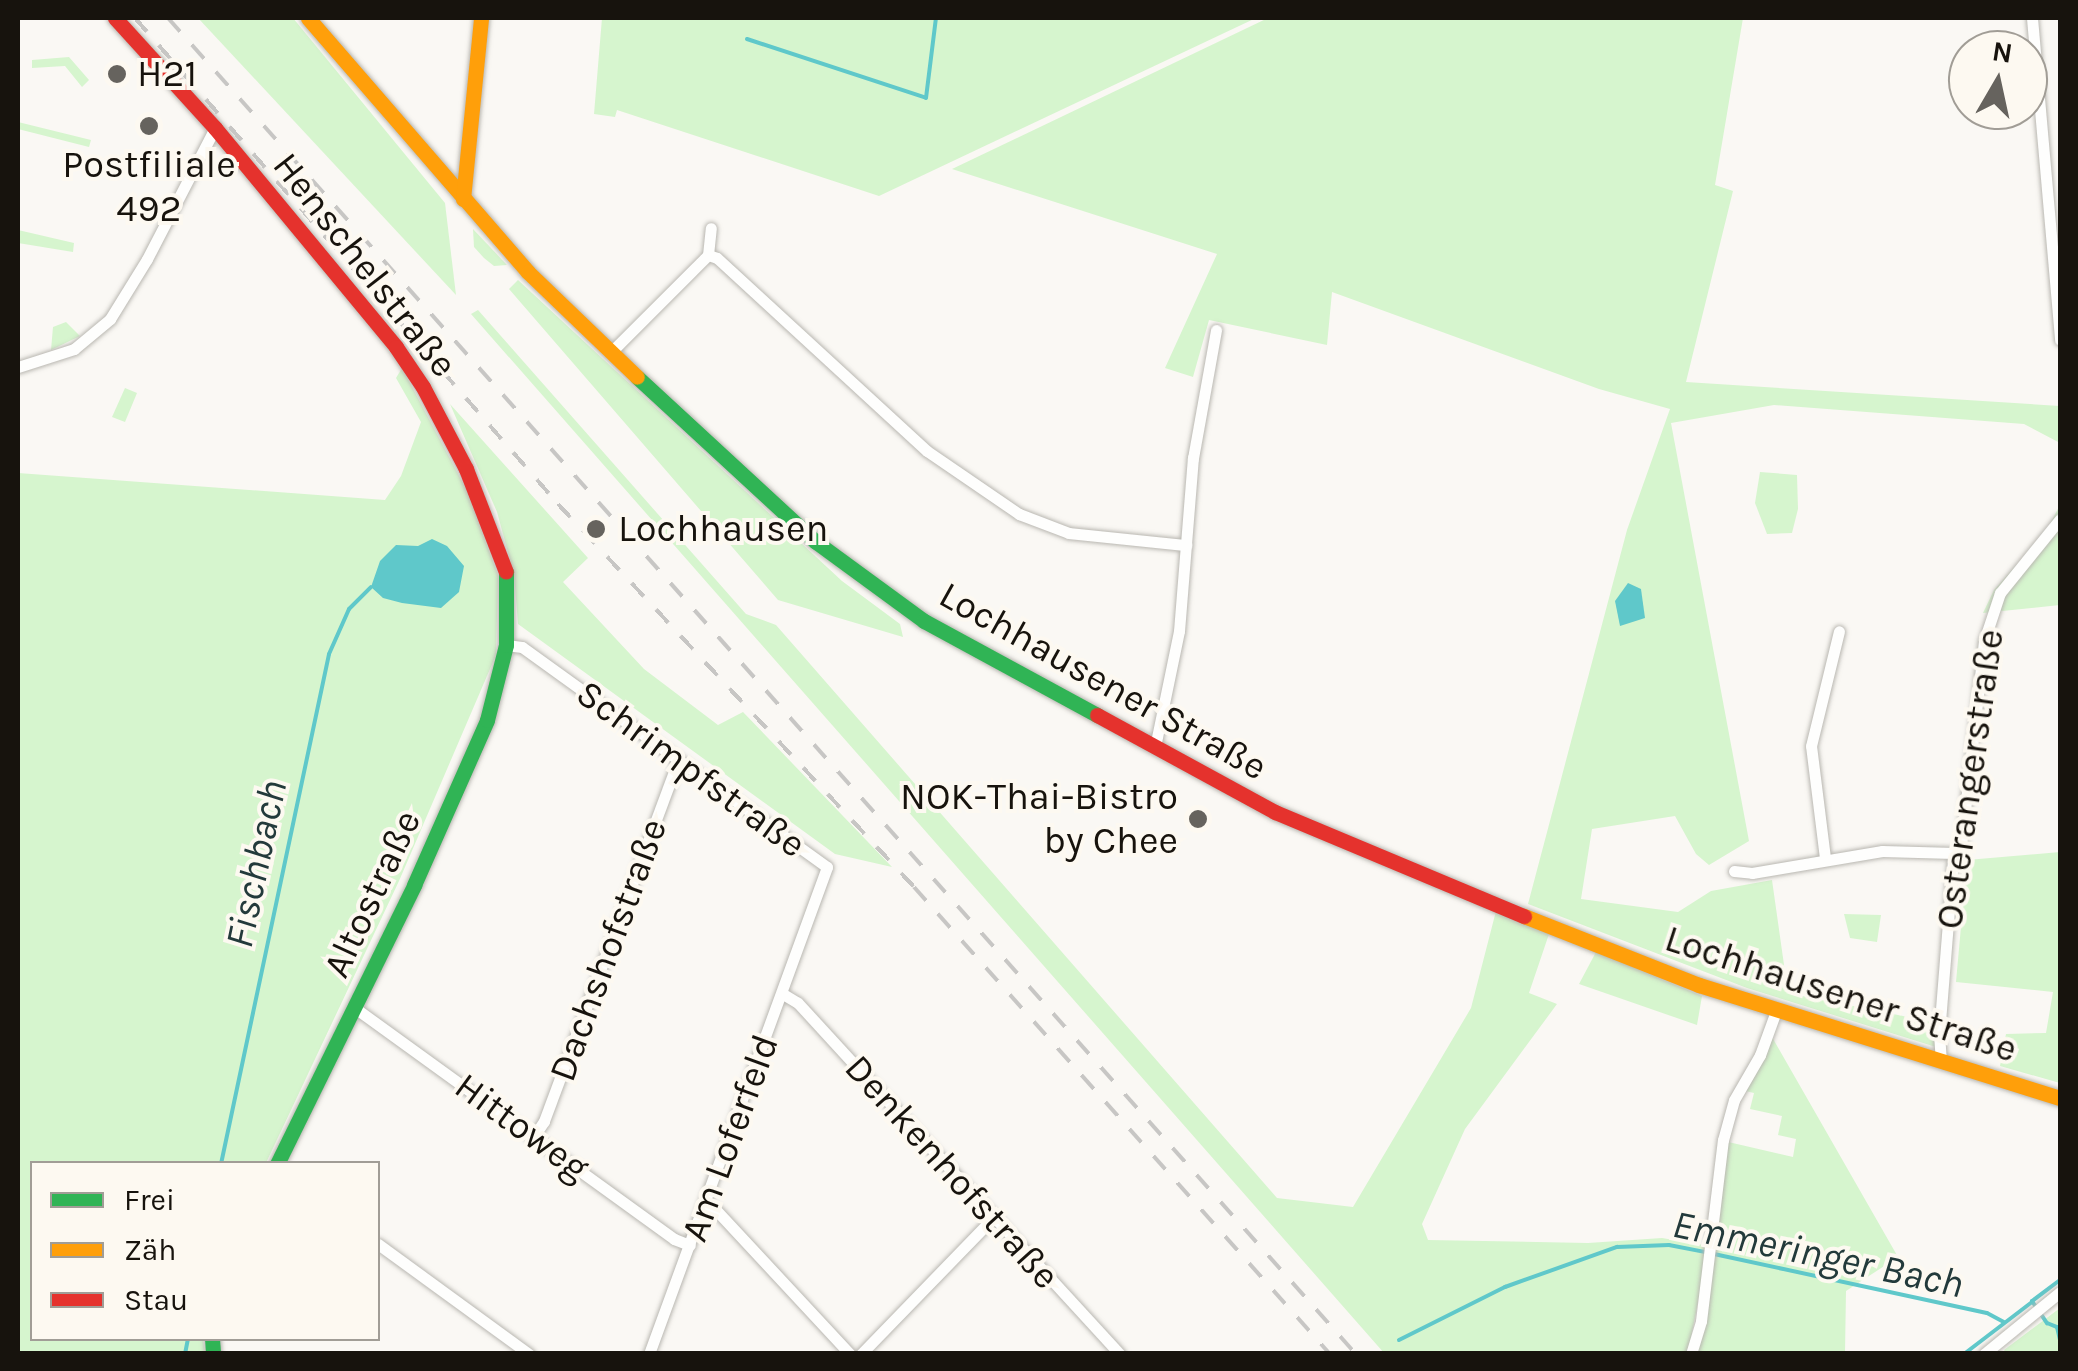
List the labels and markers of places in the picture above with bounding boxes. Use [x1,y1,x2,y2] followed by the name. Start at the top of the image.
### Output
[137,51,197,97] place label: H21
[106,63,128,85] marker: H21
[138,115,160,137] marker: Postfiliale 492
[62,142,236,232] place label: Postfiliale 492
[618,506,828,552] place label: Lochhausen
[583,516,609,542] marker: Lochhausen
[900,774,1178,864] place label: NOK-Thai-Bistro by Chee
[1187,808,1209,830] marker: NOK-Thai-Bistro by Chee

